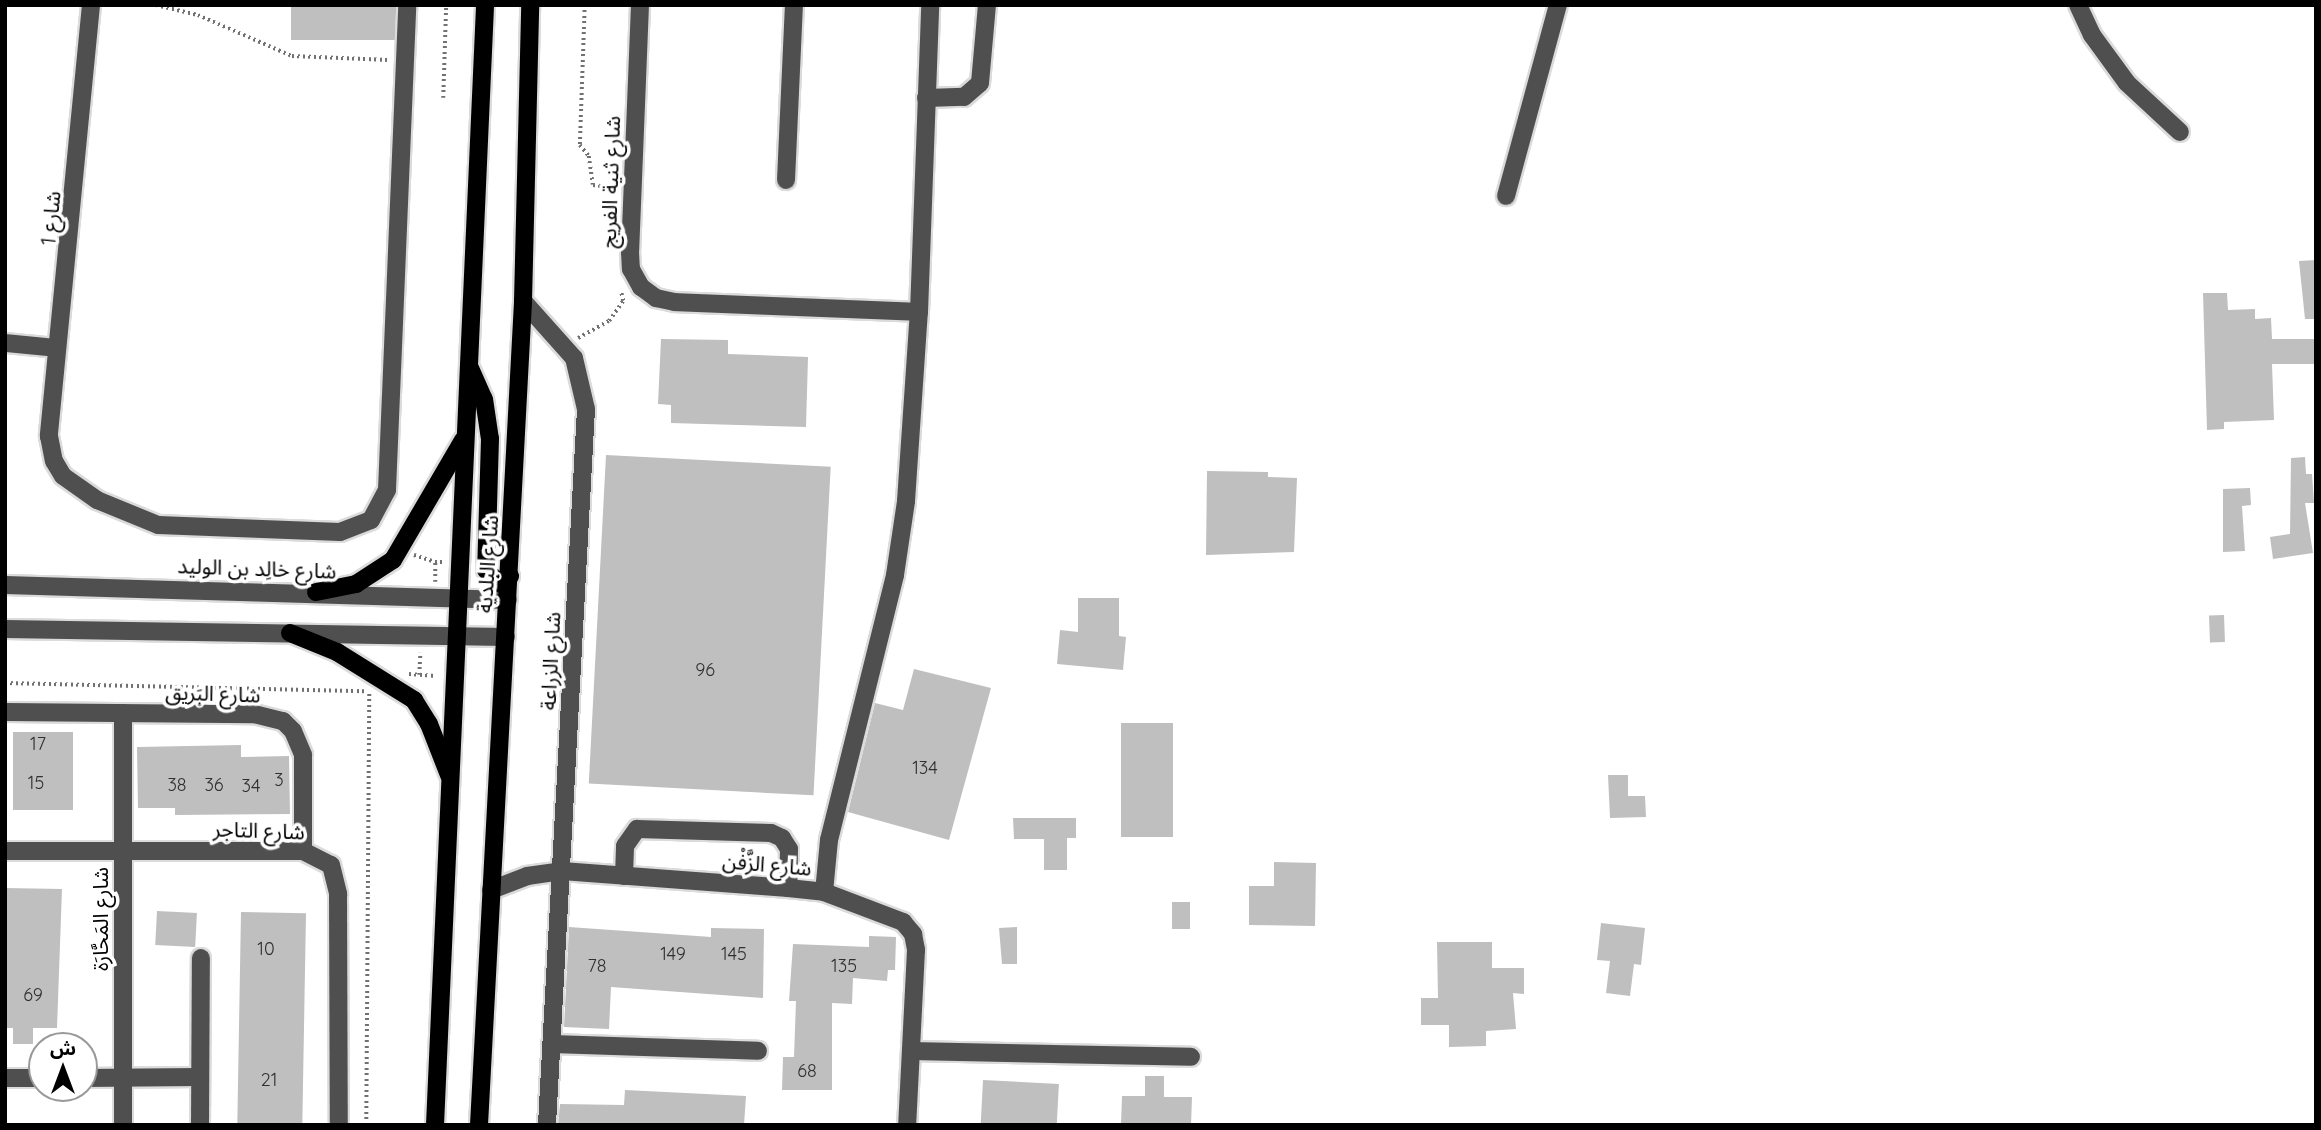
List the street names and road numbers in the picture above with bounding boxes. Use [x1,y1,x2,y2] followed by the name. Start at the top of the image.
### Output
[595,115,625,249] street label: شارع ثنية الفريج
[35,190,65,246] street label: شارع 1
[471,514,503,614] street label: شارع البلدية
[177,553,337,583] street label: شارع خالِد بن الوليد
[535,611,565,711] street label: شارع الزراعة
[165,679,261,707] street label: شارع البَريق
[213,816,305,844] street label: شارع التاجر
[721,848,813,880] street label: شارع الزَّفْن
[87,867,113,971] street label: شارع المَحَّارَة

